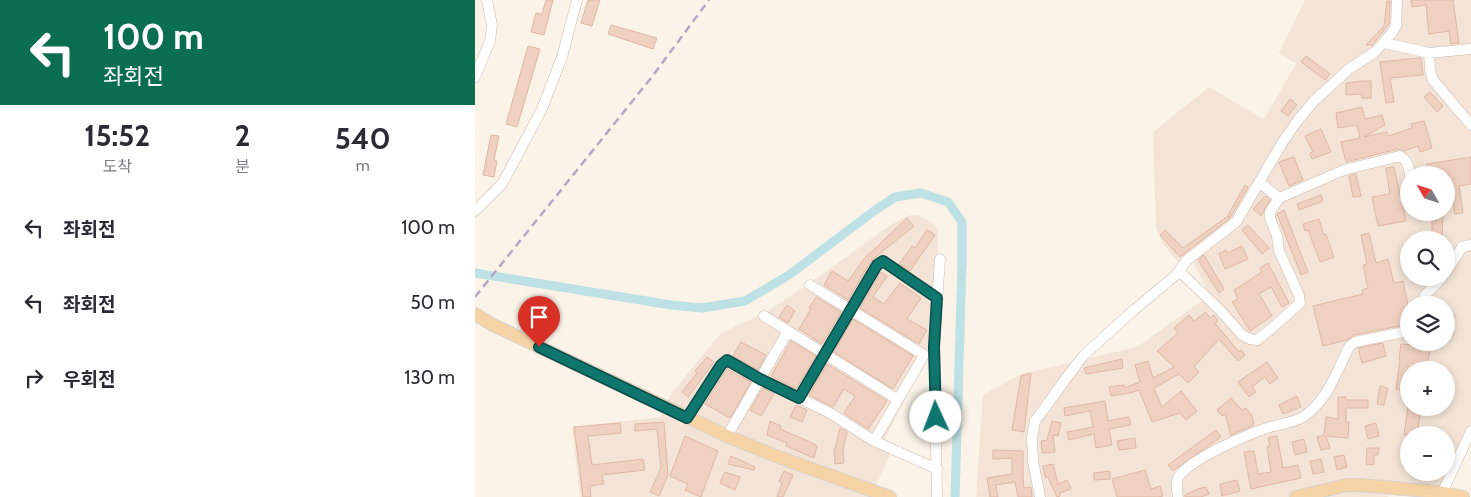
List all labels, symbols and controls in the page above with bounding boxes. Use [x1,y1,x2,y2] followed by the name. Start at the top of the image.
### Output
[103,15,204,58] text: 100 m
[20,20,85,85] icon: left
[103,63,164,90] text: 좌회전
[84,117,150,154] text: 15:52
[235,117,250,154] text: 2
[335,120,391,157] text: 540
[356,156,370,175] text: m
[103,157,132,176] text: 도착
[235,157,250,176] text: 분
[1400,166,1455,221] north arrow
[1400,166,1455,481] map controls
[20,214,48,242] icon: left
[401,216,455,239] text: 100 m
[63,218,115,241] text: 좌회전
[1400,231,1455,286] button: search
[20,289,48,317] icon: left
[411,291,455,314] text: 50 m
[63,293,115,316] text: 좌회전
[518,296,560,347] pin
[1400,296,1455,351] button: layers
[525,303,553,331] icon: arrive
[1400,361,1455,416] button: +
[20,364,48,392] icon: right
[404,366,455,389] text: 130 m
[63,368,115,391] text: 우회전
[909,390,961,442] position arrow
[1400,426,1455,481] button: −

